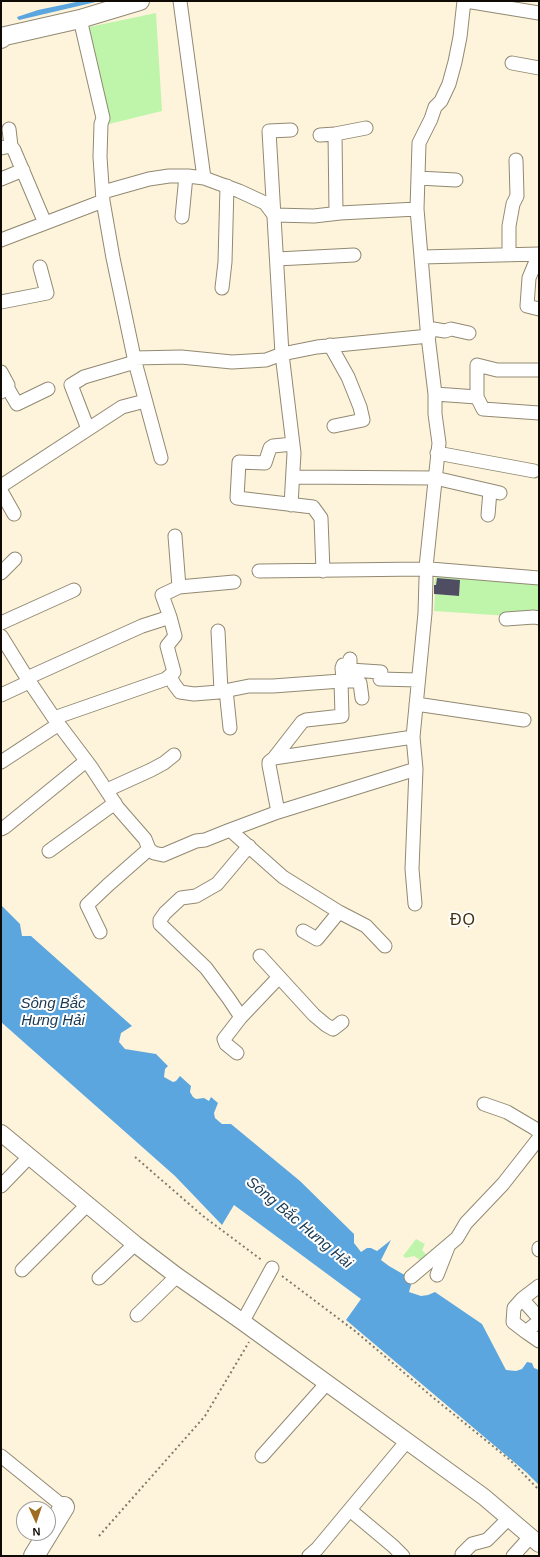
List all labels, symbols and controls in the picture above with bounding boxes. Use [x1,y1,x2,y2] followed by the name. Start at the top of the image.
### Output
[450,911,476,931] district label: ĐỌ
[20,995,86,1030] water label: Sông Bắc Hưng Hải
[242,1173,356,1273] water label: Sông Bắc Hưng Hải
[16,1501,56,1541] north arrow
[32,1526,41,1538] text: N

